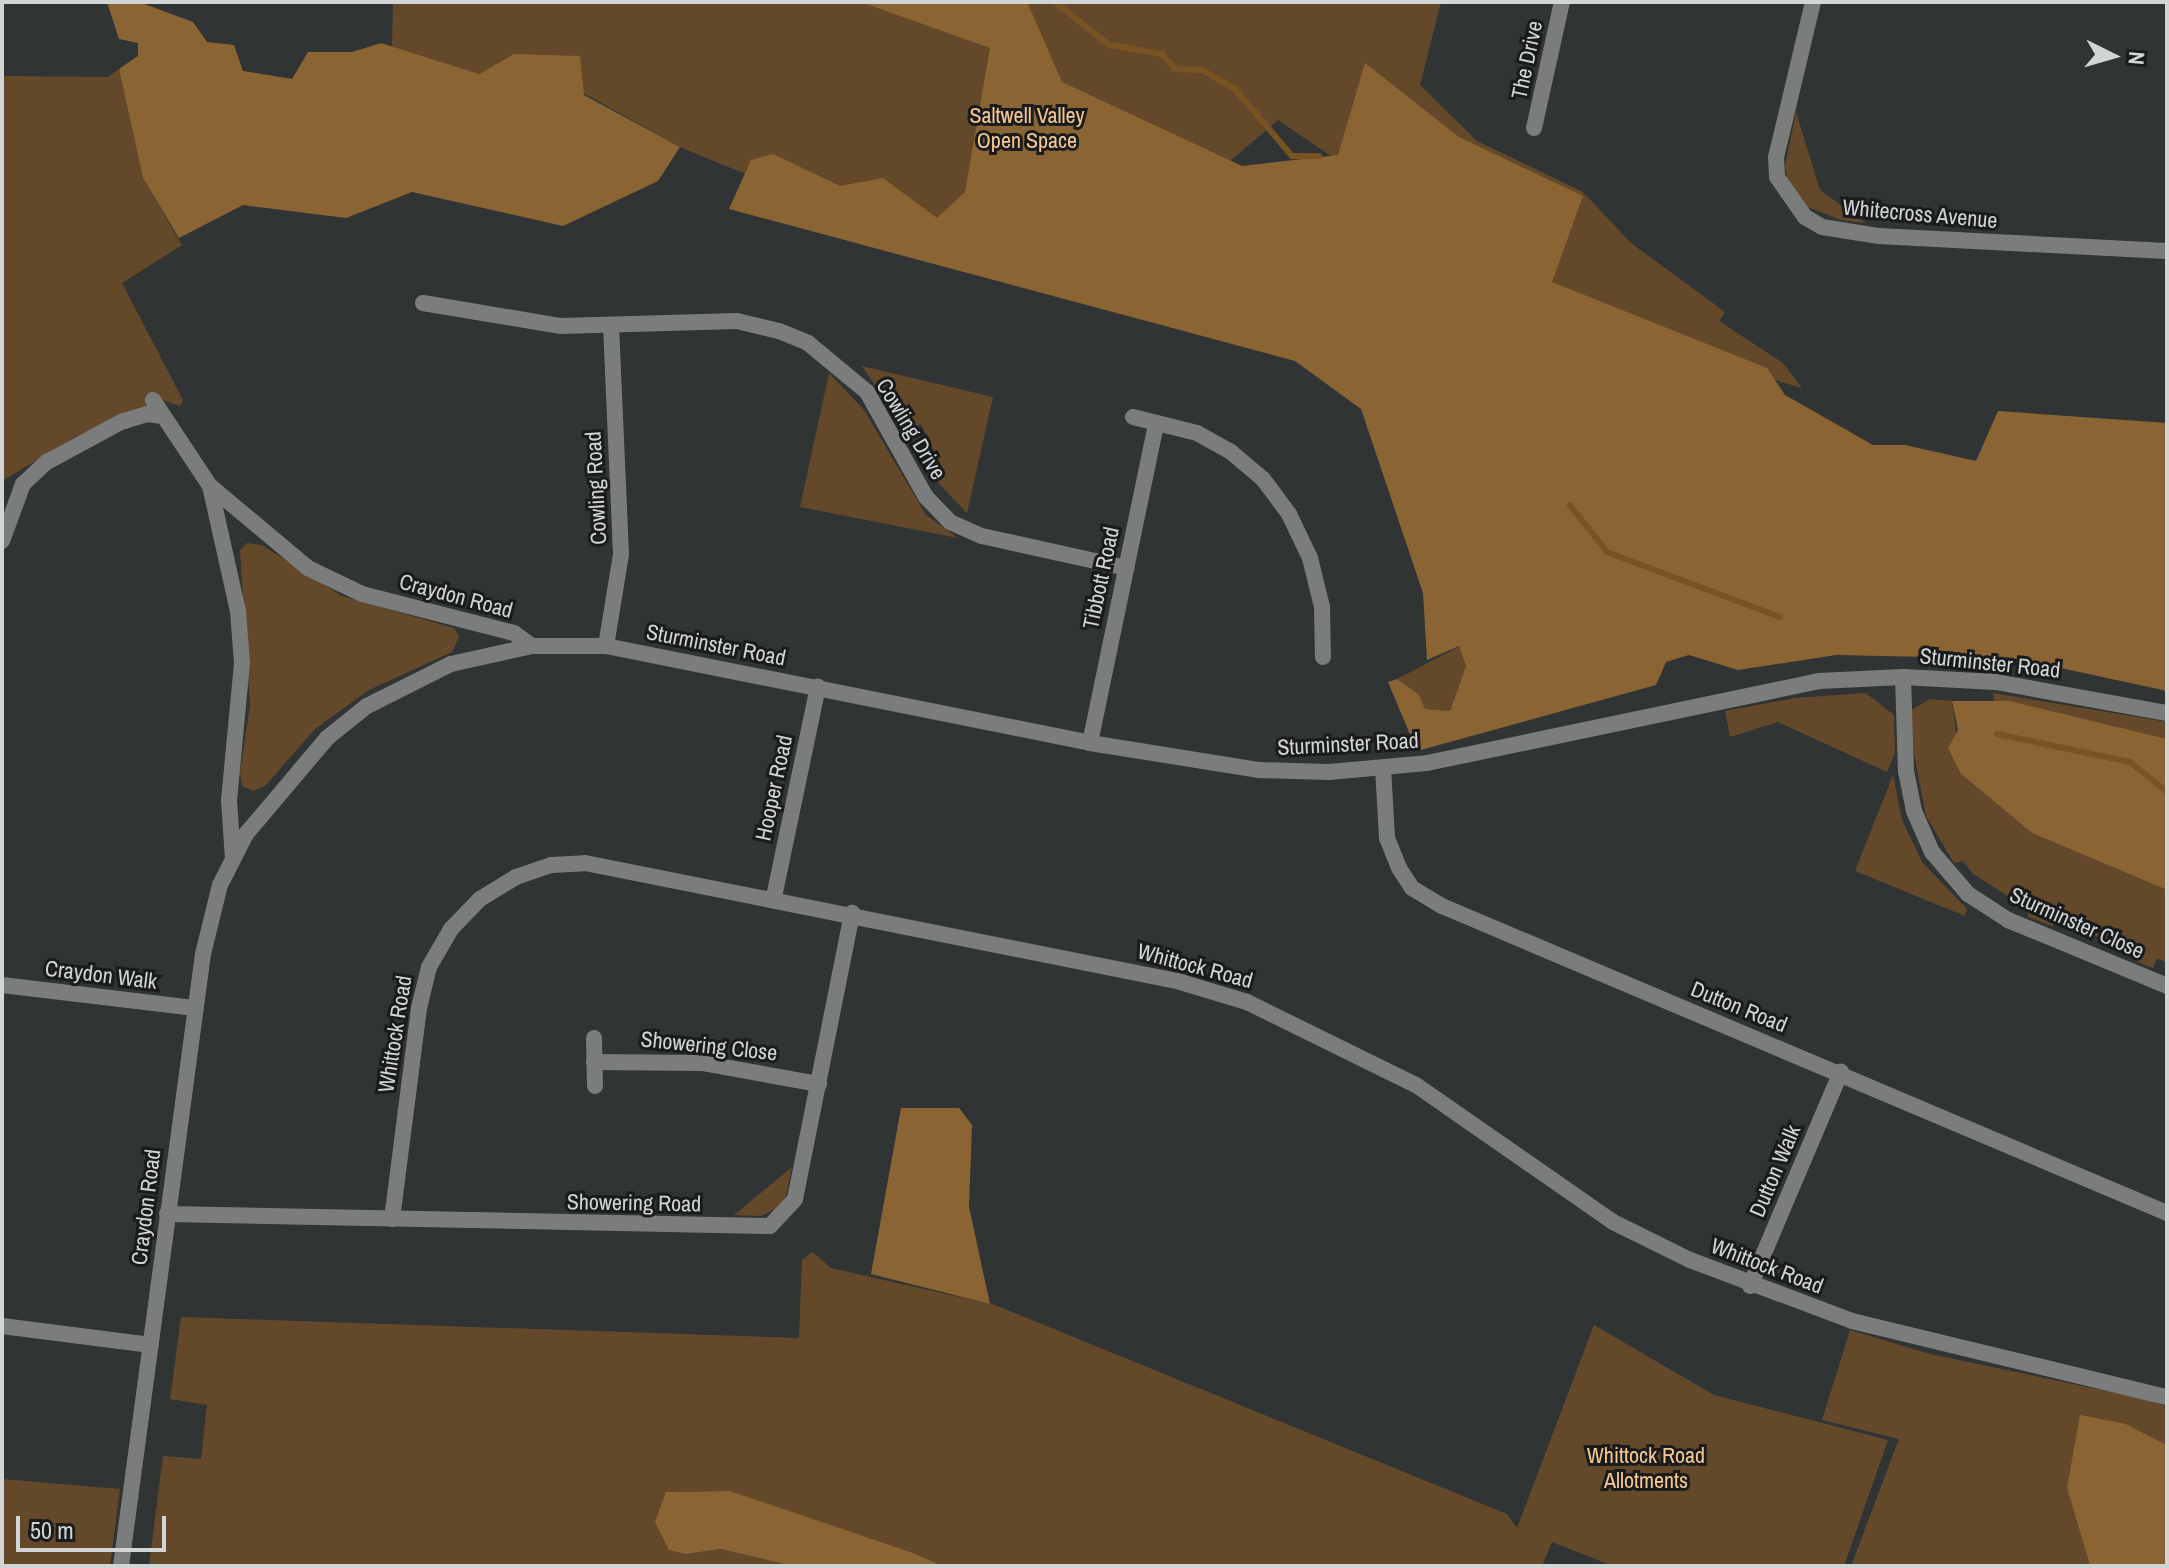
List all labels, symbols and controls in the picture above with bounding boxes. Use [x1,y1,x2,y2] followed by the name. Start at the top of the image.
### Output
[2073,16,2153,96] north arrow
[1506,19,1548,101] street label: The Drive
[2121,50,2152,66] text: N
[970,102,1084,154] park label: Saltwell Valley Open Space
[1841,194,1999,234] street label: Whitecross Avenue
[871,374,951,484] street label: Cowling Drive
[580,431,612,545] street label: Cowling Road
[1077,524,1125,632] street label: Tibbott Road
[396,568,516,624] street label: Craydon Road
[644,619,788,671] street label: Sturminster Road
[1918,642,2062,684] street label: Sturminster Road
[1277,727,1419,761] street label: Sturminster Road
[750,733,798,843] street label: Hooper Road
[2006,882,2148,964] street label: Sturminster Close
[1134,938,1256,994] street label: Whittock Road
[44,955,158,995] street label: Craydon Walk
[373,974,417,1094] street label: Whittock Road
[1687,976,1791,1038] street label: Dutton Road
[639,1026,779,1066] street label: Showering Close
[1744,1121,1806,1221] street label: Dutton Walk
[126,1148,166,1266] street label: Craydon Road
[567,1189,701,1217] street label: Showering Road
[1707,1232,1827,1300] street label: Whittock Road
[1587,1442,1705,1494] park label: Whittock Road Allotments
[20,1500,170,1550] scale bar
[30,1514,74,1546] text: 50 m

